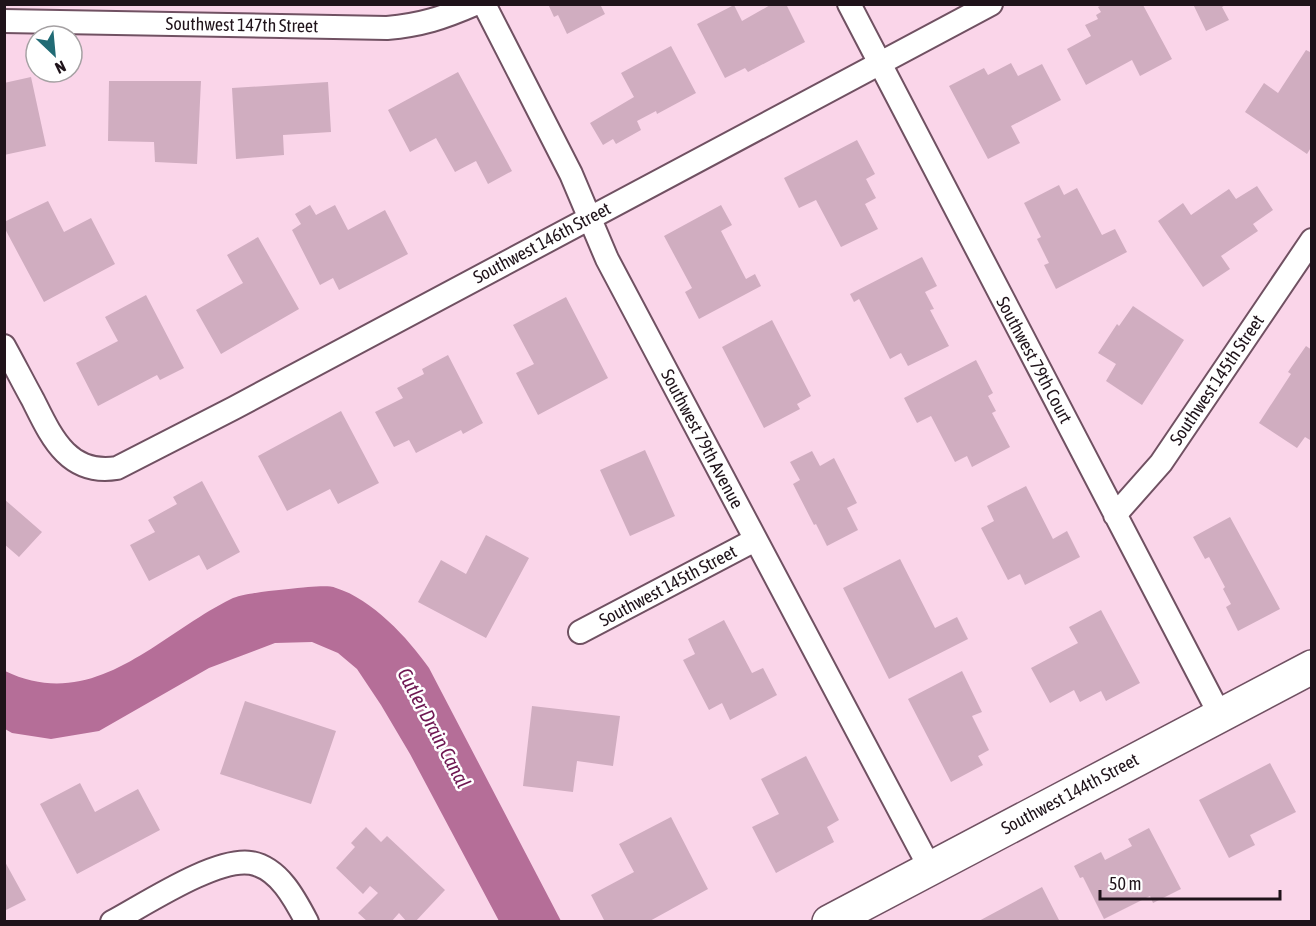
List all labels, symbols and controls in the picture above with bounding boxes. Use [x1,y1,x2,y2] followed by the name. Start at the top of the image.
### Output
[166,13,318,36] street label: Southwest 147th Street
[24,24,84,84] north arrow
[52,57,69,78] text: N
[469,197,614,288] street label: Southwest 146th Street
[992,293,1077,427] street label: Southwest 79th Court
[1165,311,1268,449] street label: Southwest 145th Street
[657,366,748,512] street label: Southwest 79th Avenue
[595,540,740,631] street label: Southwest 145th Street
[393,664,476,792] water label: Cutler Drain Canal
[997,748,1142,839] street label: Southwest 144th Street
[1100,863,1280,901] scale bar
[1109,873,1141,894] text: 50 m

